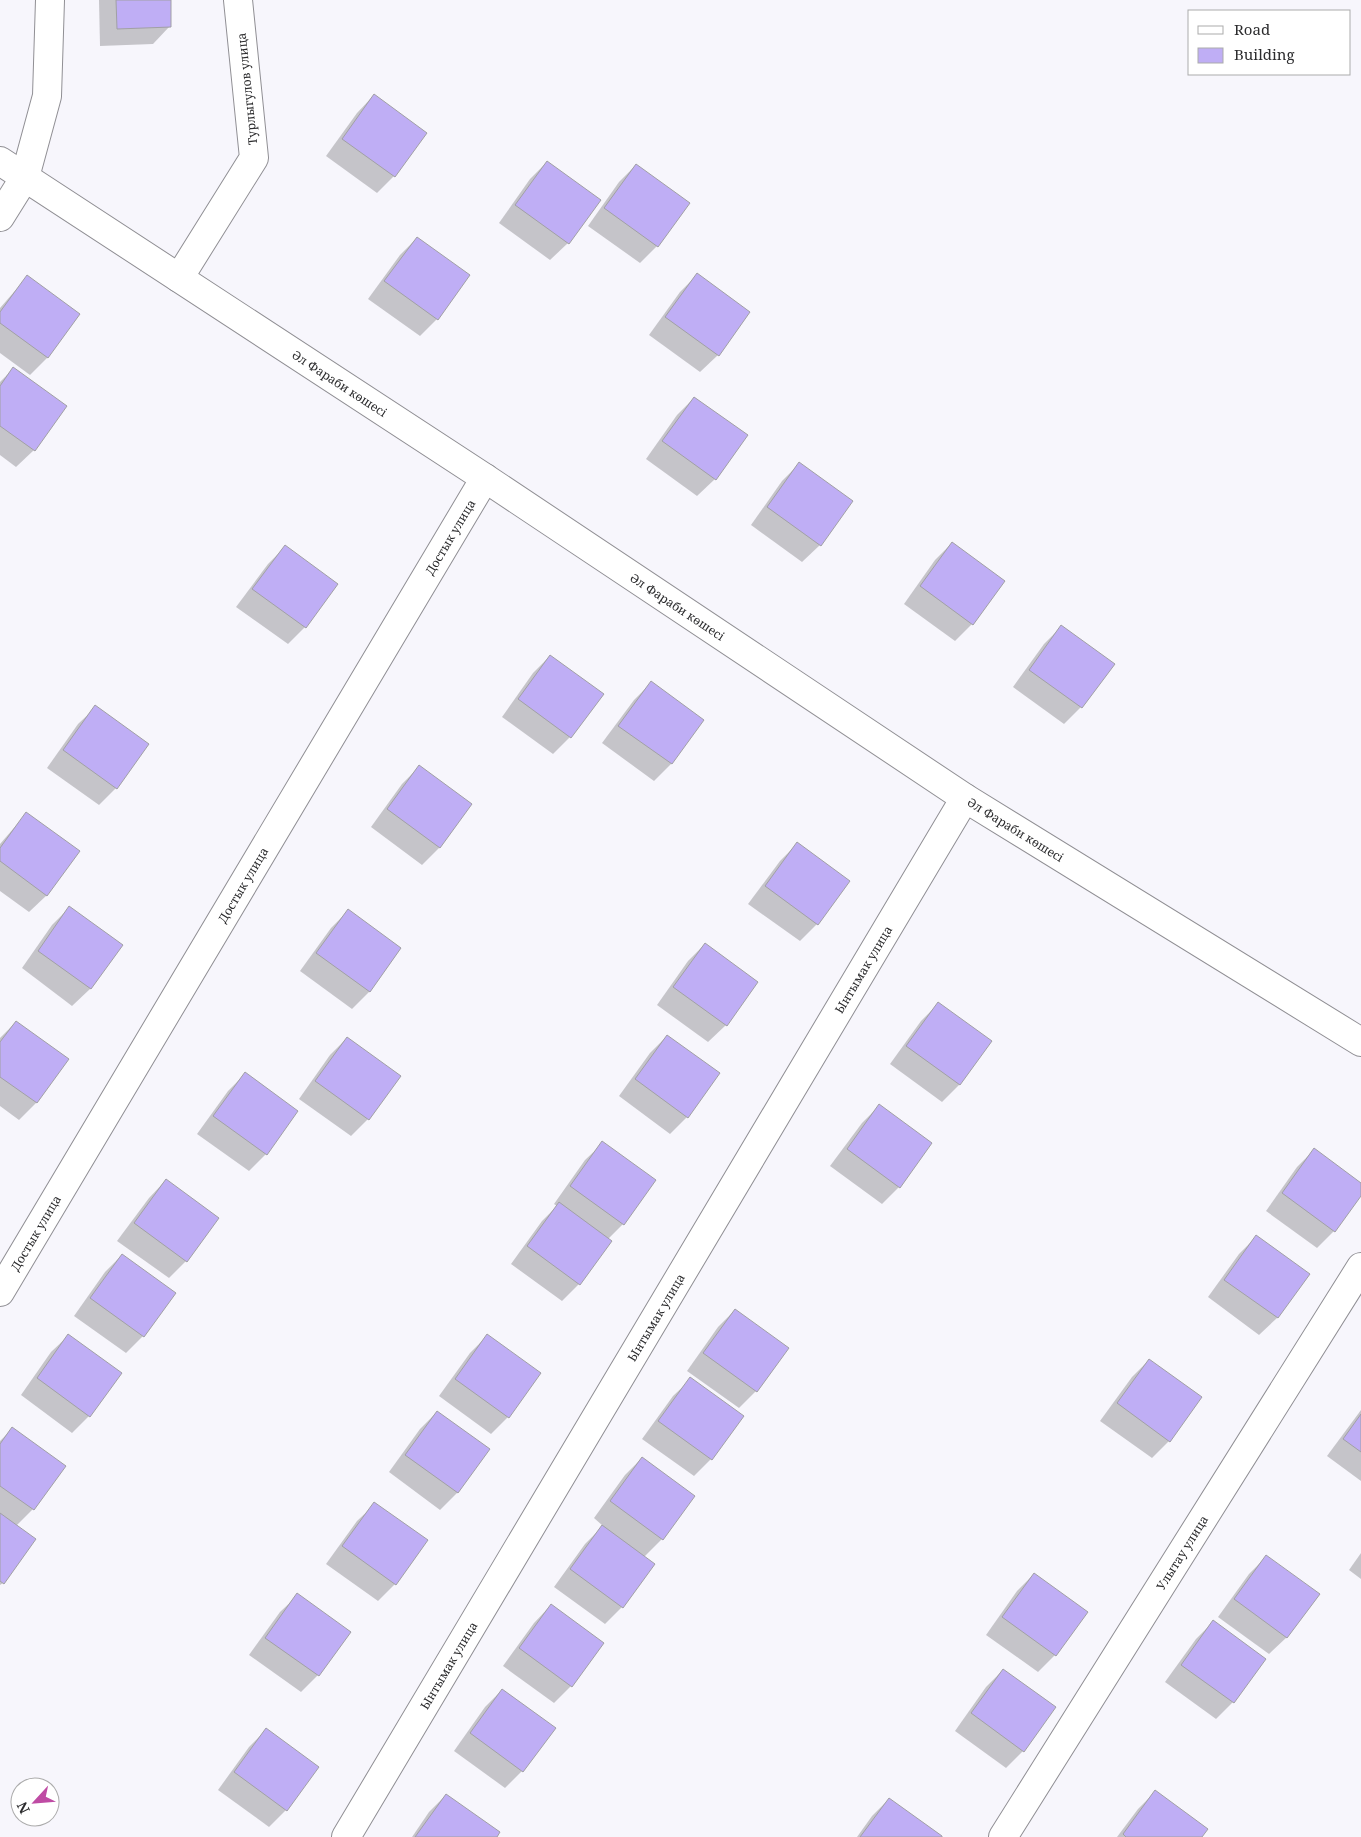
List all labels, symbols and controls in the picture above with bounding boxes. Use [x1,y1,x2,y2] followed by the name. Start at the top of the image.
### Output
[1188,10,1351,75] legend
[1234,19,1270,39] text: Road
[233,32,261,146] street label: Турлыгулов улица
[1234,44,1295,64] text: Building
[289,346,391,420] street label: Әл Фараби көшесі
[421,496,479,578] street label: Достык улица
[627,569,728,644] street label: Әл Фараби көшесі
[964,793,1067,866] street label: Әл Фараби көшесі
[213,844,272,926] street label: Достык улица
[830,922,896,1016] street label: Ынтымак улица
[6,1192,65,1274] street label: Достык улица
[623,1270,688,1364] street label: Ынтымак улица
[1152,1512,1212,1593] street label: Улытау улица
[416,1618,481,1712] street label: Ынтымак улица
[10,1777,60,1827] north arrow
[12,1799,34,1817] text: N

